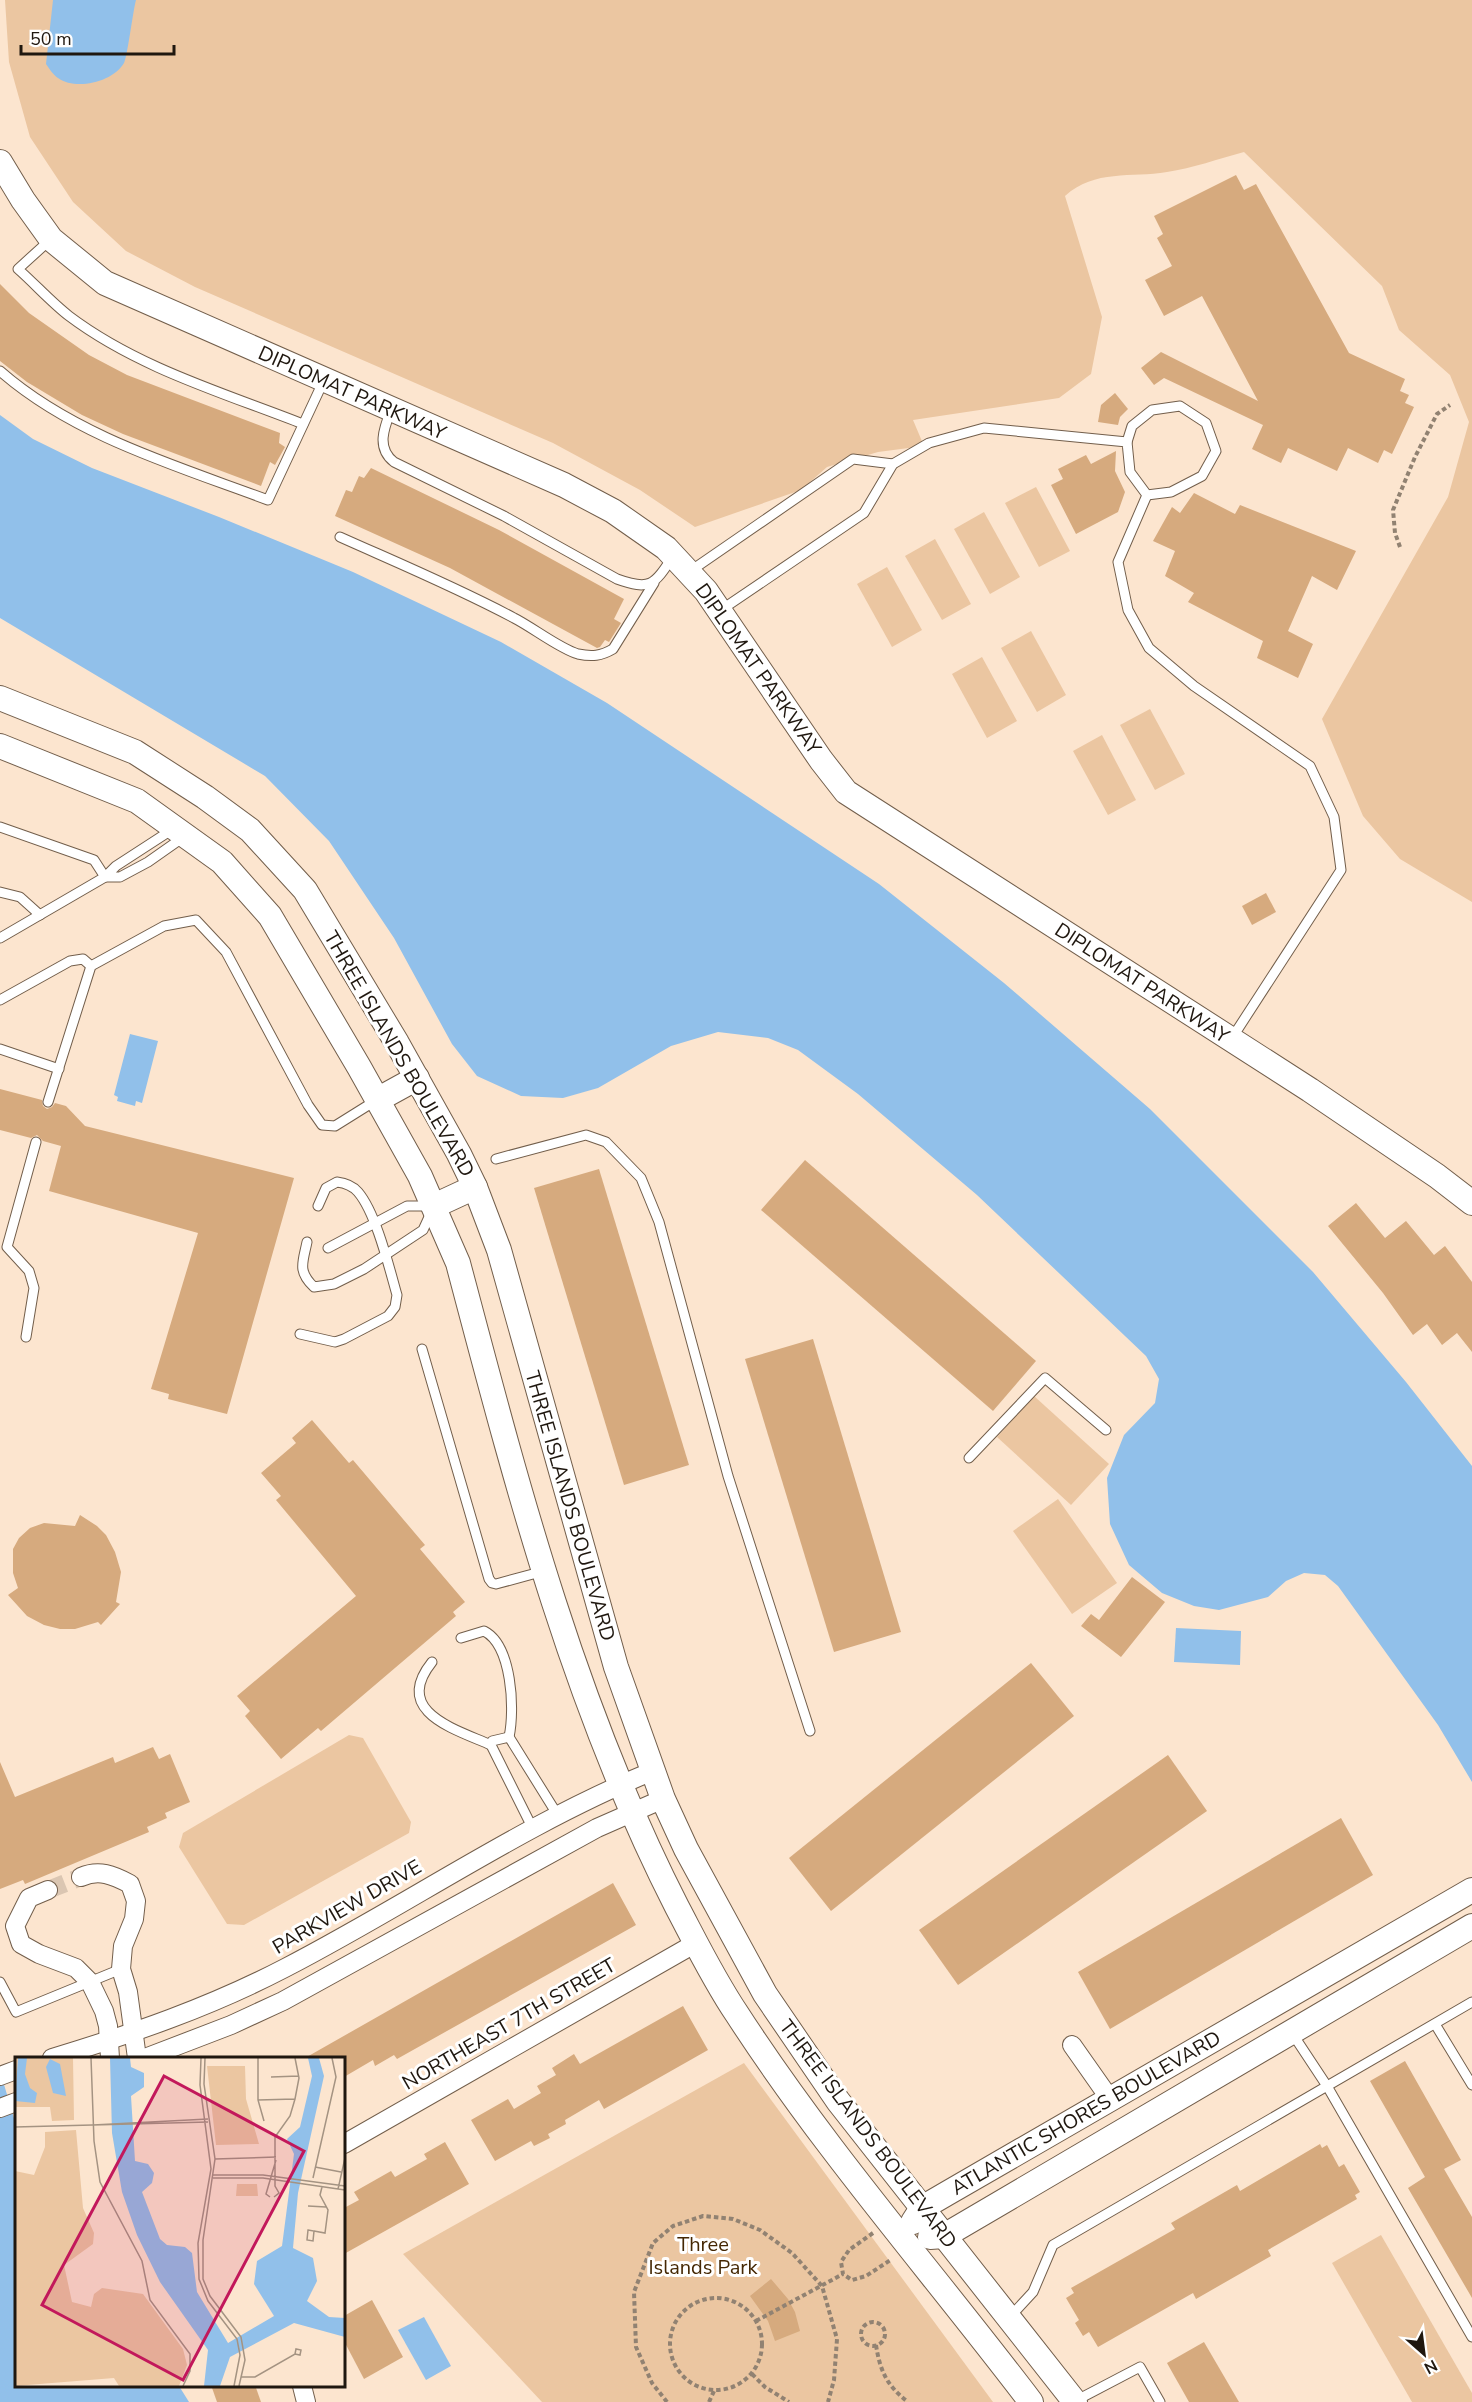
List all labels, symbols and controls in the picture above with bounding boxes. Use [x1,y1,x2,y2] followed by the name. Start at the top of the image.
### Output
[21,18,174,56] scale bar
[30,27,72,51] text: 50 m
[254,339,451,447] street label: DIPLOMAT PARKWAY
[689,578,828,761] street label: DIPLOMAT PARKWAY
[1050,916,1235,1050] street label: DIPLOMAT PARKWAY
[317,926,481,1182] street label: THREE ISLANDS BOULEVARD
[518,1368,622,1644] street label: THREE ISLANDS BOULEVARD
[268,1853,426,1961] street label: PARKVIEW DRIVE
[397,1952,621,2096] street label: NORTHEAST 7TH STREET
[773,2014,963,2254] street label: THREE ISLANDS BOULEVARD
[946,2025,1226,2201] street label: ATLANTIC SHORES BOULEVARD
[15,2057,345,2387] inset map
[649,2231,758,2281] park label: Three Islands Park
[1394,2324,1454,2384] north arrow
[1420,2354,1441,2379] text: N

